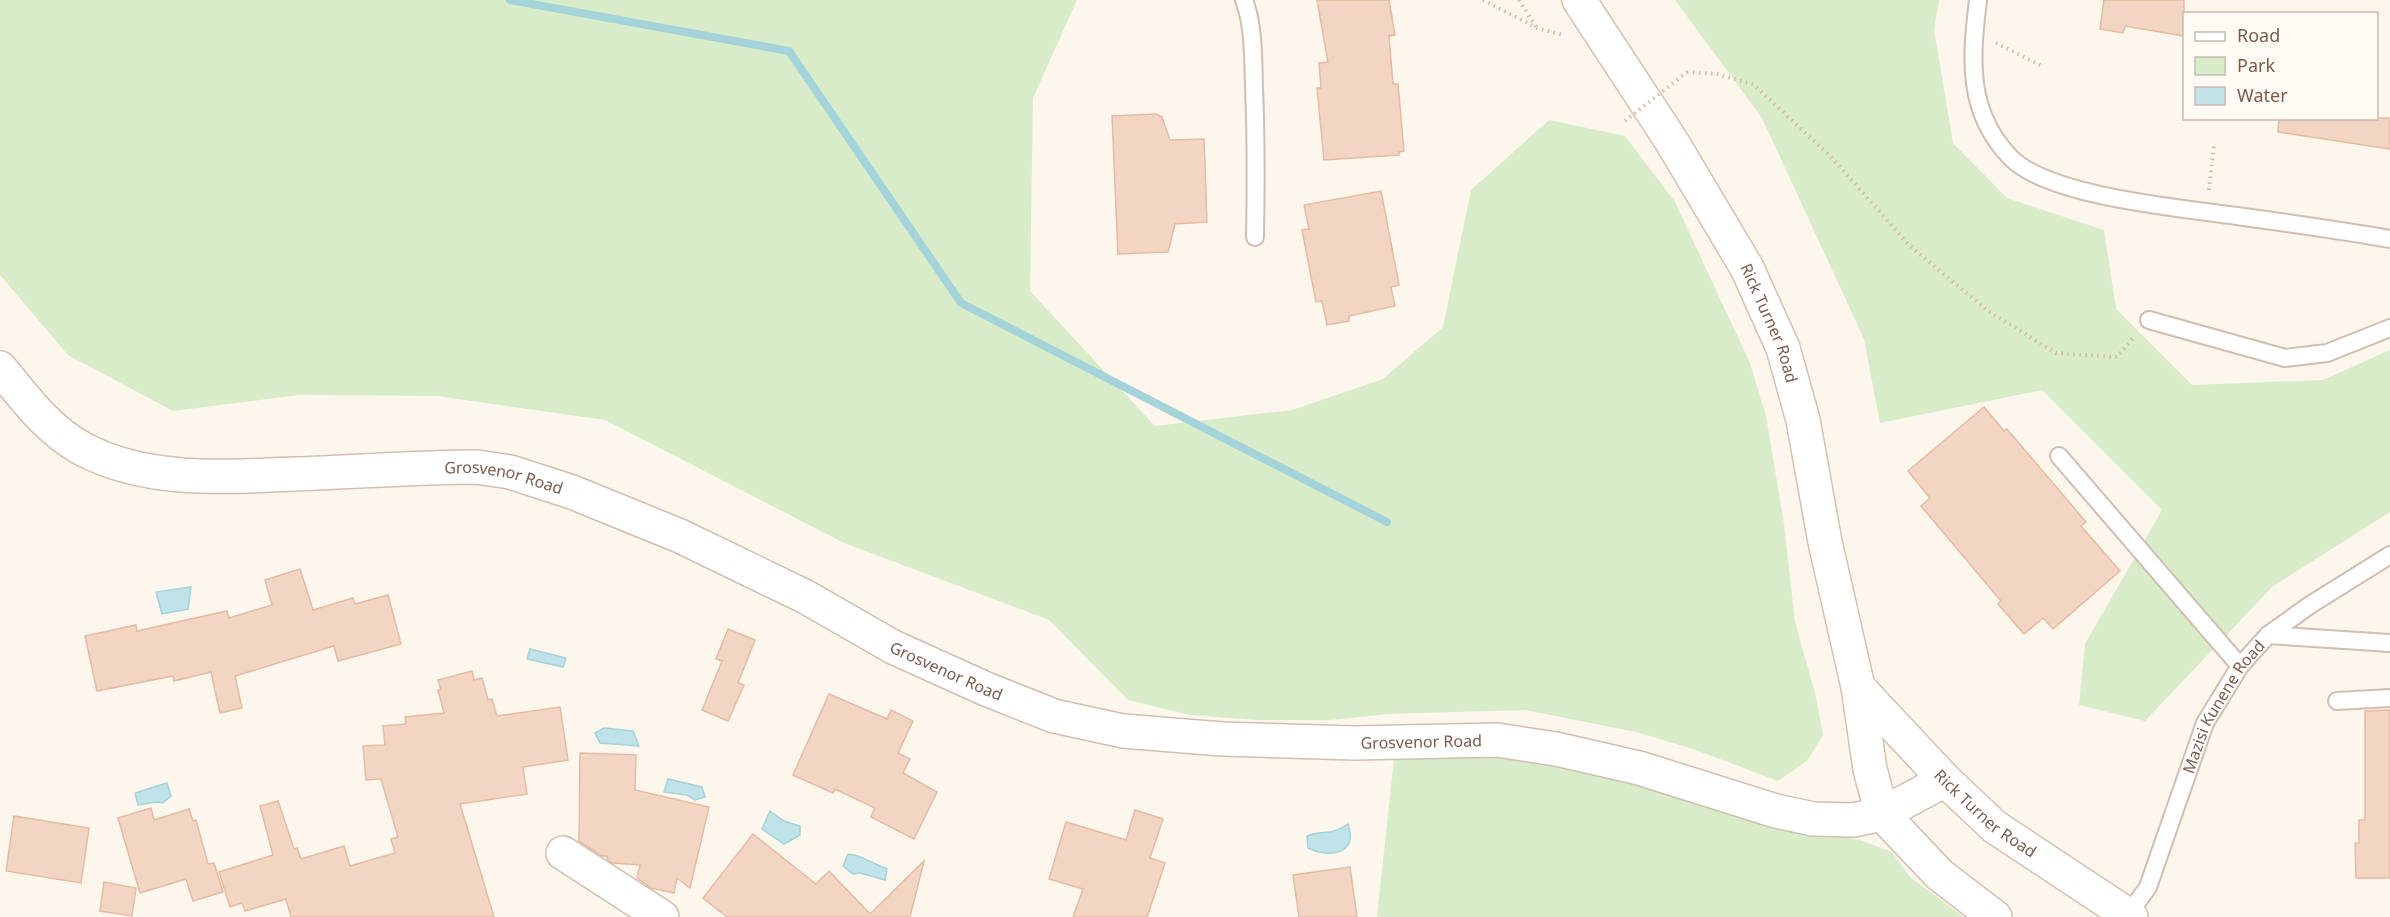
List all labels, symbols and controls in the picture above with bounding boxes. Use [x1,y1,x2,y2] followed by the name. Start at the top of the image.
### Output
[2183,12,2378,120] legend
[2237,23,2280,47] text: Road
[2237,53,2275,77] text: Park
[2237,83,2288,107] text: Water
[1735,260,1803,385] street label: Rick Turner Road
[444,456,566,499] street label: Grosvenor Road
[2177,635,2269,776] street label: Mazisi Kunene Road
[886,636,1006,706] street label: Grosvenor Road
[1360,729,1482,754] street label: Grosvenor Road
[1929,764,2041,862] street label: Rick Turner Road

